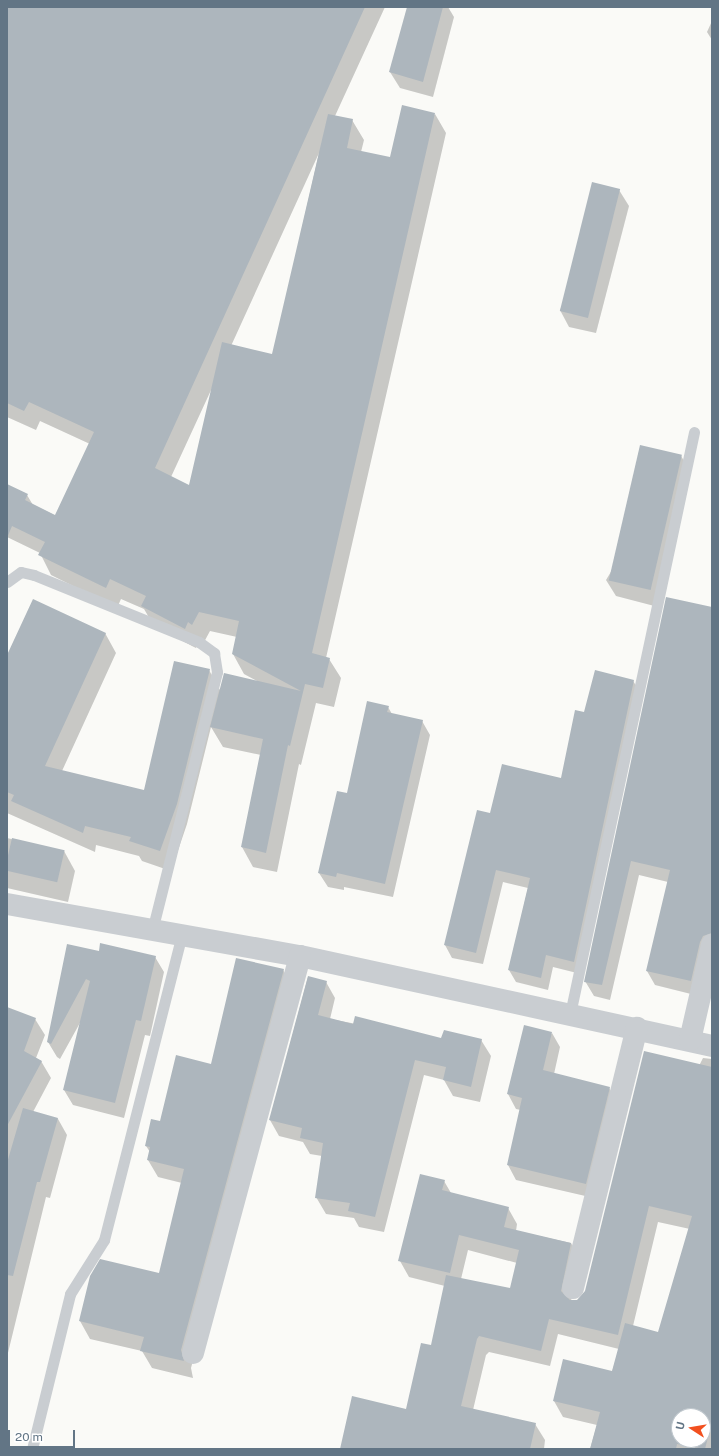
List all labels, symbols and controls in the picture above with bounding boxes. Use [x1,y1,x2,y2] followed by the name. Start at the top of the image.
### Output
[671,1408,711,1448] north arrow
[674,1421,687,1431] text: U
[10,1422,77,1448] scale bar
[15,1430,43,1444] text: 20 m

